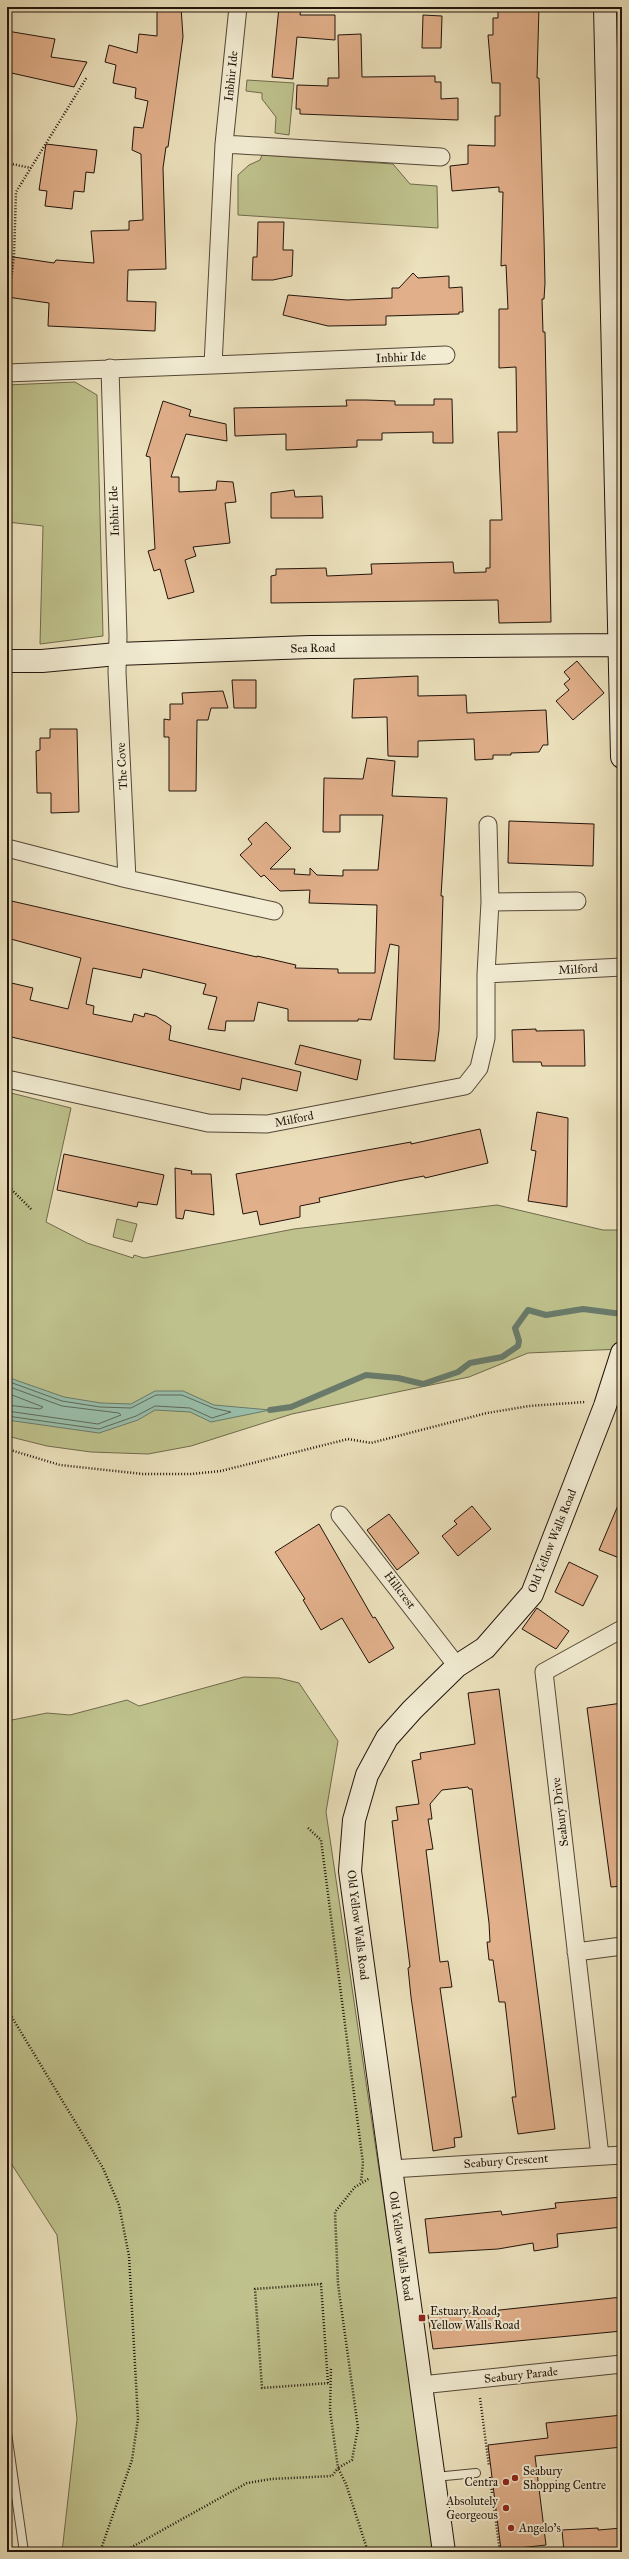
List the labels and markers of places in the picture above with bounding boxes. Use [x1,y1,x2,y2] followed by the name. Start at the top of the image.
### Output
[430,2304,520,2332] place label: Estuary Road, Yellow Walls Road
[417,2313,427,2323] marker: Estuary Road, Yellow Walls Road
[523,2464,606,2493] place label: Seabury Shopping Centre
[510,2473,520,2483] marker: Seabury Shopping Centre
[465,2475,499,2489] place label: Centra
[501,2477,511,2487] marker: Centra
[445,2494,498,2523] place label: Absolutely Georgeous
[501,2503,511,2513] marker: Absolutely Georgeous
[518,2521,561,2536] place label: Angelo's
[506,2523,516,2533] marker: Angelo's

